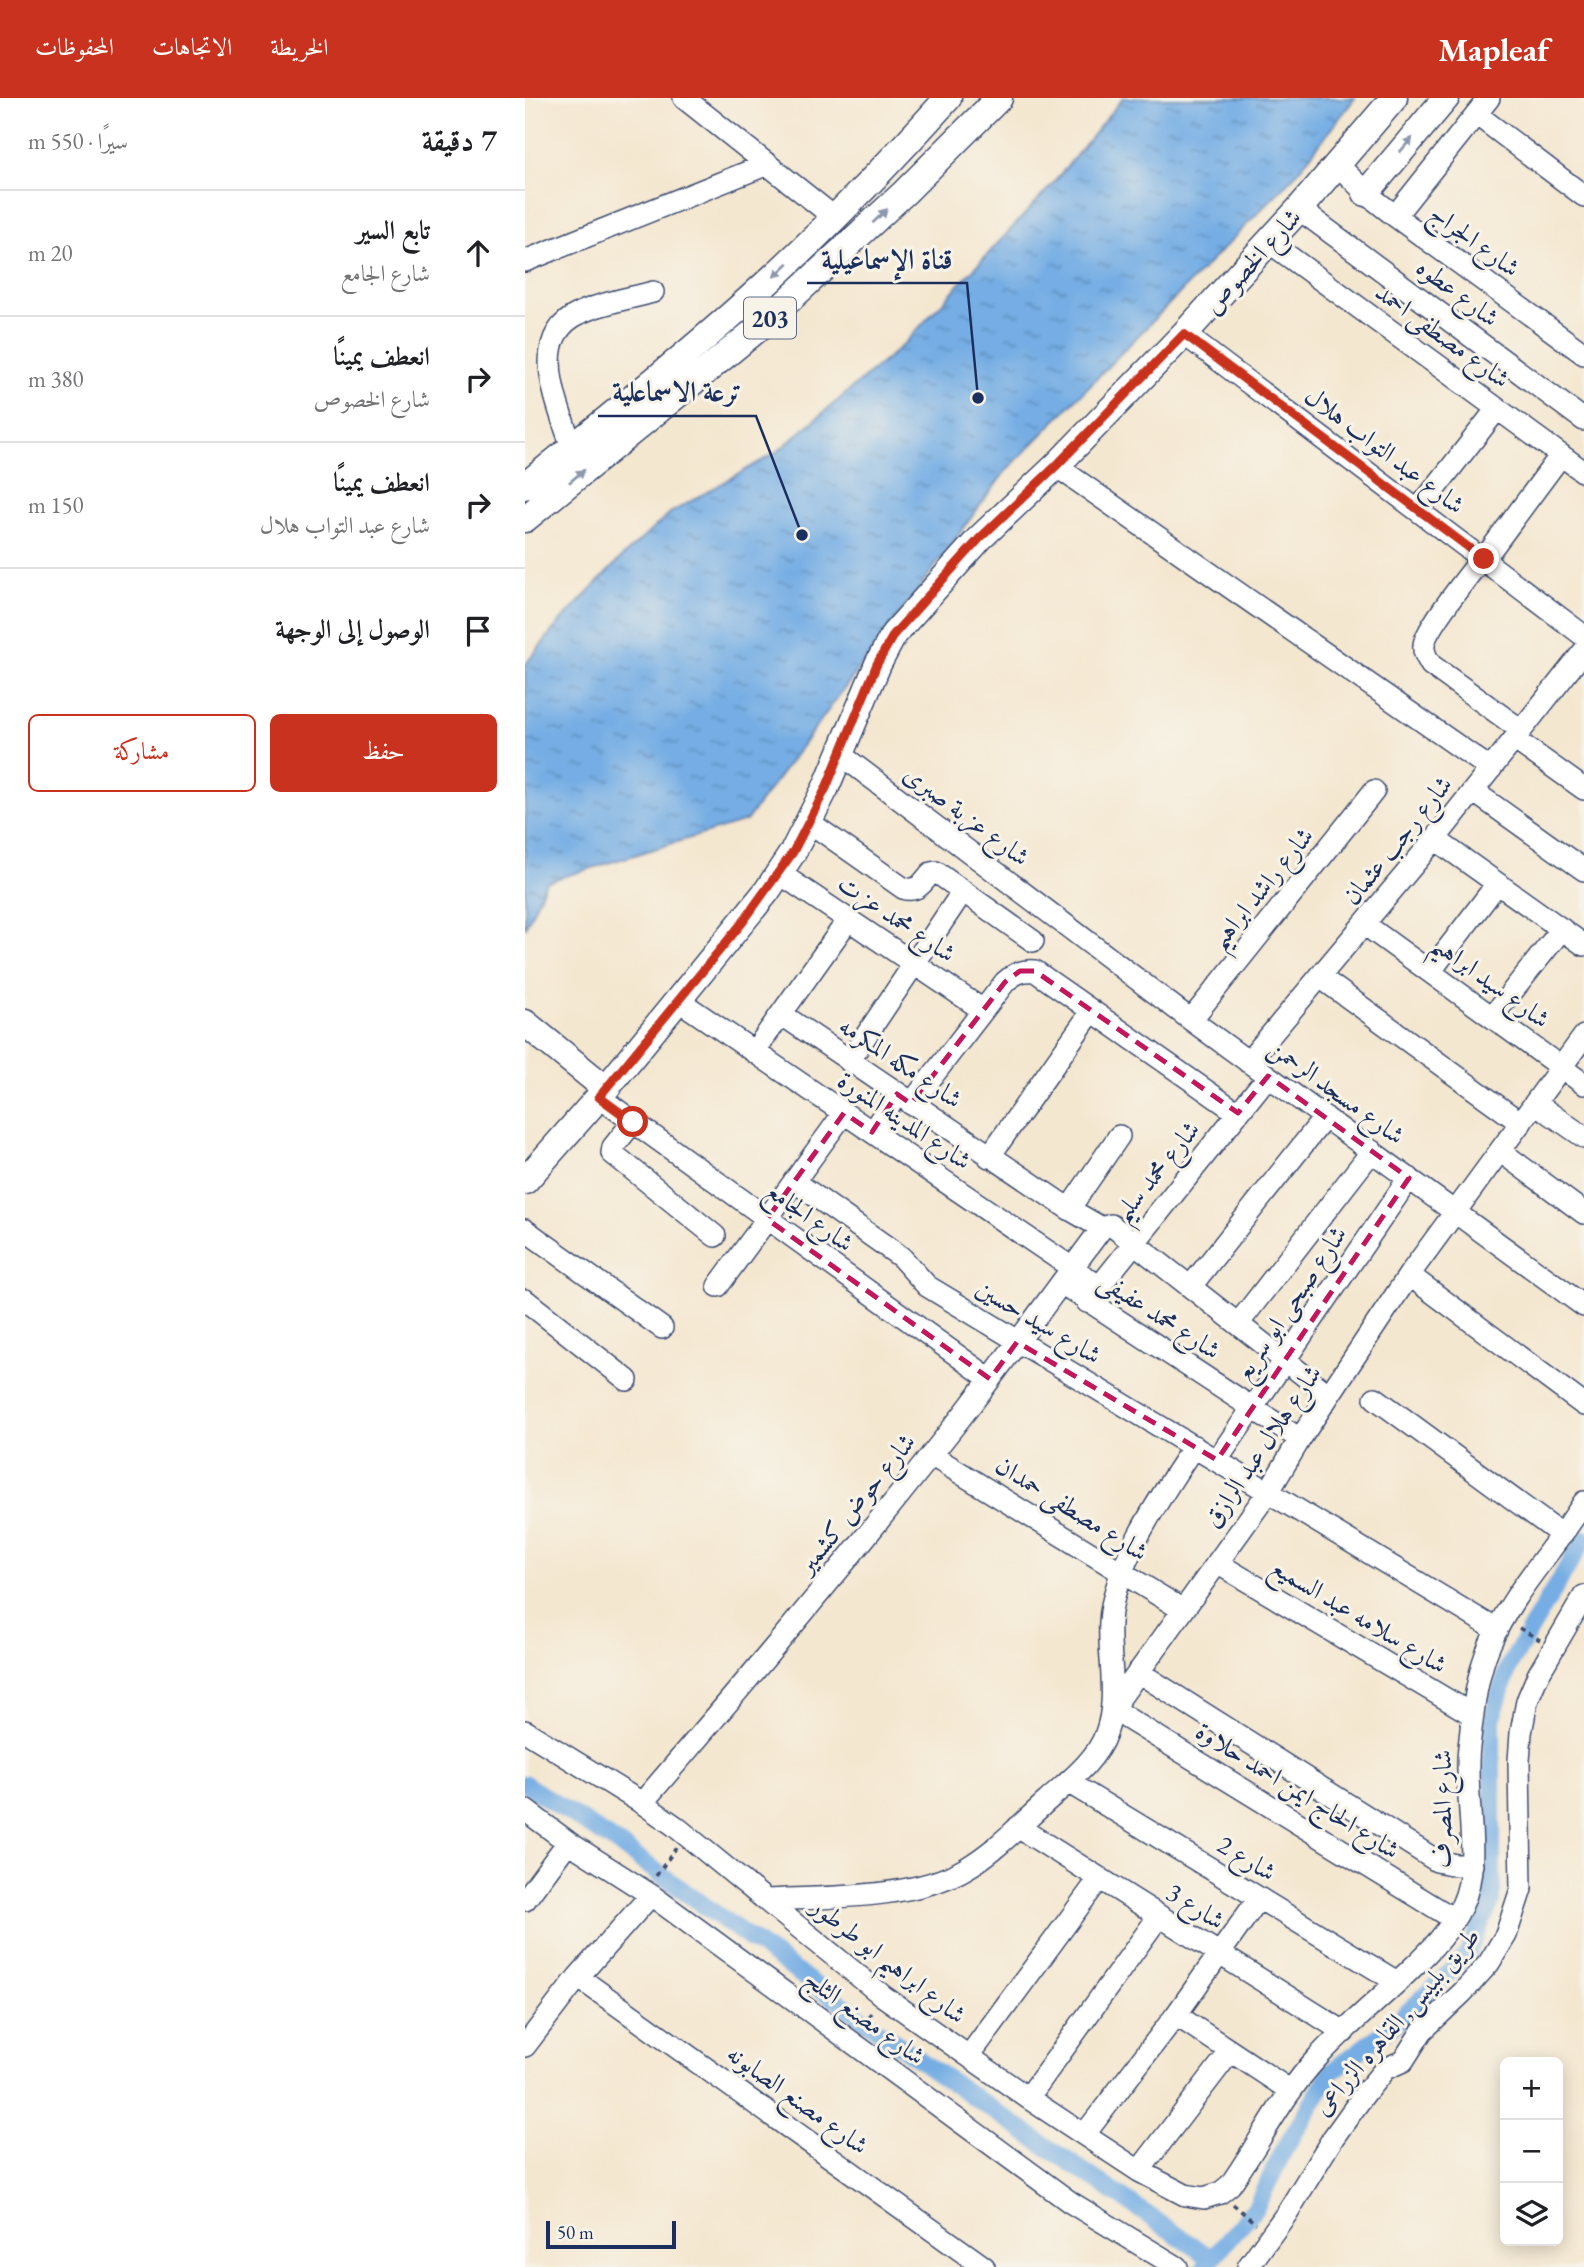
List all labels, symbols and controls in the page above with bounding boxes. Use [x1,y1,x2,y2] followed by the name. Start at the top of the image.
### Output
[1438,28,1549,71] text: Mapleaf
[35,31,114,62] text: المحفوظات
[152,31,232,62] text: الاتجاهات
[270,31,329,62] text: الخريطة
[422,121,497,160] text: 7 دقيقة
[28,126,128,156] text: سيرًا · 550 m
[1398,137,1413,154] one-way arrow
[1419,196,1527,290] street label: شارع الجراج
[1195,201,1312,325] street label: شارع الخصوص
[871,208,888,224] one-way arrow
[356,213,430,247] text: تابع السير
[459,234,497,272] icon: ahead
[807,234,967,283] callout: قناة الإسماعيلية
[28,238,73,268] text: 20 m
[821,241,953,281] text: قناة الإسماعيلية
[1407,250,1506,338] street label: شارع عطوه
[340,258,430,288] text: شارع الجامع
[772,262,790,278] one-way arrow
[1366,274,1517,400] street label: شارع مصطفى احمد
[744,298,796,338] road number: 203
[333,339,430,373] text: انعطف يمينًا
[459,360,497,398] icon: right
[28,364,84,394] text: 380 m
[598,367,756,416] callout: ترعة الاسماعلية
[612,373,742,409] text: ترعة الاسماعلية
[1295,379,1472,525] street label: شارع عبد التواب هلال
[314,384,430,414] text: شارع الخصوص
[333,465,430,499] text: انعطف يمينًا
[568,468,586,483] one-way arrow
[459,486,497,524] icon: right
[28,490,84,520] text: 150 m
[260,510,430,540] text: شارع عبد التواب هلال
[1468,543,1499,574] route end
[275,612,430,646] text: الوصول إلى الوجهة
[459,612,497,650] icon: arrive
[28,714,256,792] button: مشاركة
[270,714,497,792] button: حفظ
[894,756,1037,878] street label: شارع عزبة صبرى
[1334,768,1464,915] street label: شارع رجب عثمان
[1201,820,1328,962] street label: شارع راشد ابراهيم
[829,866,963,974] street label: شارع محمد عزت
[1420,926,1557,1043] street label: شارع سيد ابراهيم
[830,1008,969,1120] street label: شارع مكه المكرمه
[1259,1030,1412,1156] street label: شارع مسجد الرحمن
[829,1063,979,1181] street label: شارع المدينه المنورة
[617,1106,648,1137] route start
[1105,1113,1214,1234] street label: شارع محمد سليم
[755,1172,861,1265] street label: شارع الجامع
[1226,1219,1360,1391] street label: شارع صبحى ابو سريع
[1090,1263,1227,1371] street label: شارع محمد عفيفى
[967,1270,1108,1376] street label: شارع سيد حسين
[1195,1358,1333,1537] street label: شارع هلال عبد الرازق
[787,1426,927,1586] street label: شارع حوض كشمير
[987,1447,1155,1573] street label: شارع مصطفى حمدان
[1261,1549,1454,1687] street label: شارع سلامه عبد السميع
[1186,1713,1407,1873] street label: شارع الحاج ايمن احمد حلاوة
[1425,1750,1464,1868] street label: شارع المصرف
[1209,1827,1283,1893] street label: شارع 2
[1158,1875,1232,1941] street label: شارع 3
[797,1887,974,2038] street label: شارع ابراهيم ابو طرطور
[1305,1920,1488,2123] street label: طريق بلبيس, القاهره الزراعى
[794,1962,932,2078] street label: شارع مصنع الثلج
[716,2036,876,2168] street label: شارع مصنع الصابونه
[1500,2057,1563,2246] map controls
[1500,2057,1563,2120] button: +
[1500,2120,1563,2183] button: −
[1500,2183,1563,2246] button: layers
[546,2218,675,2250] scale bar
[557,2220,594,2245] text: 50 m

